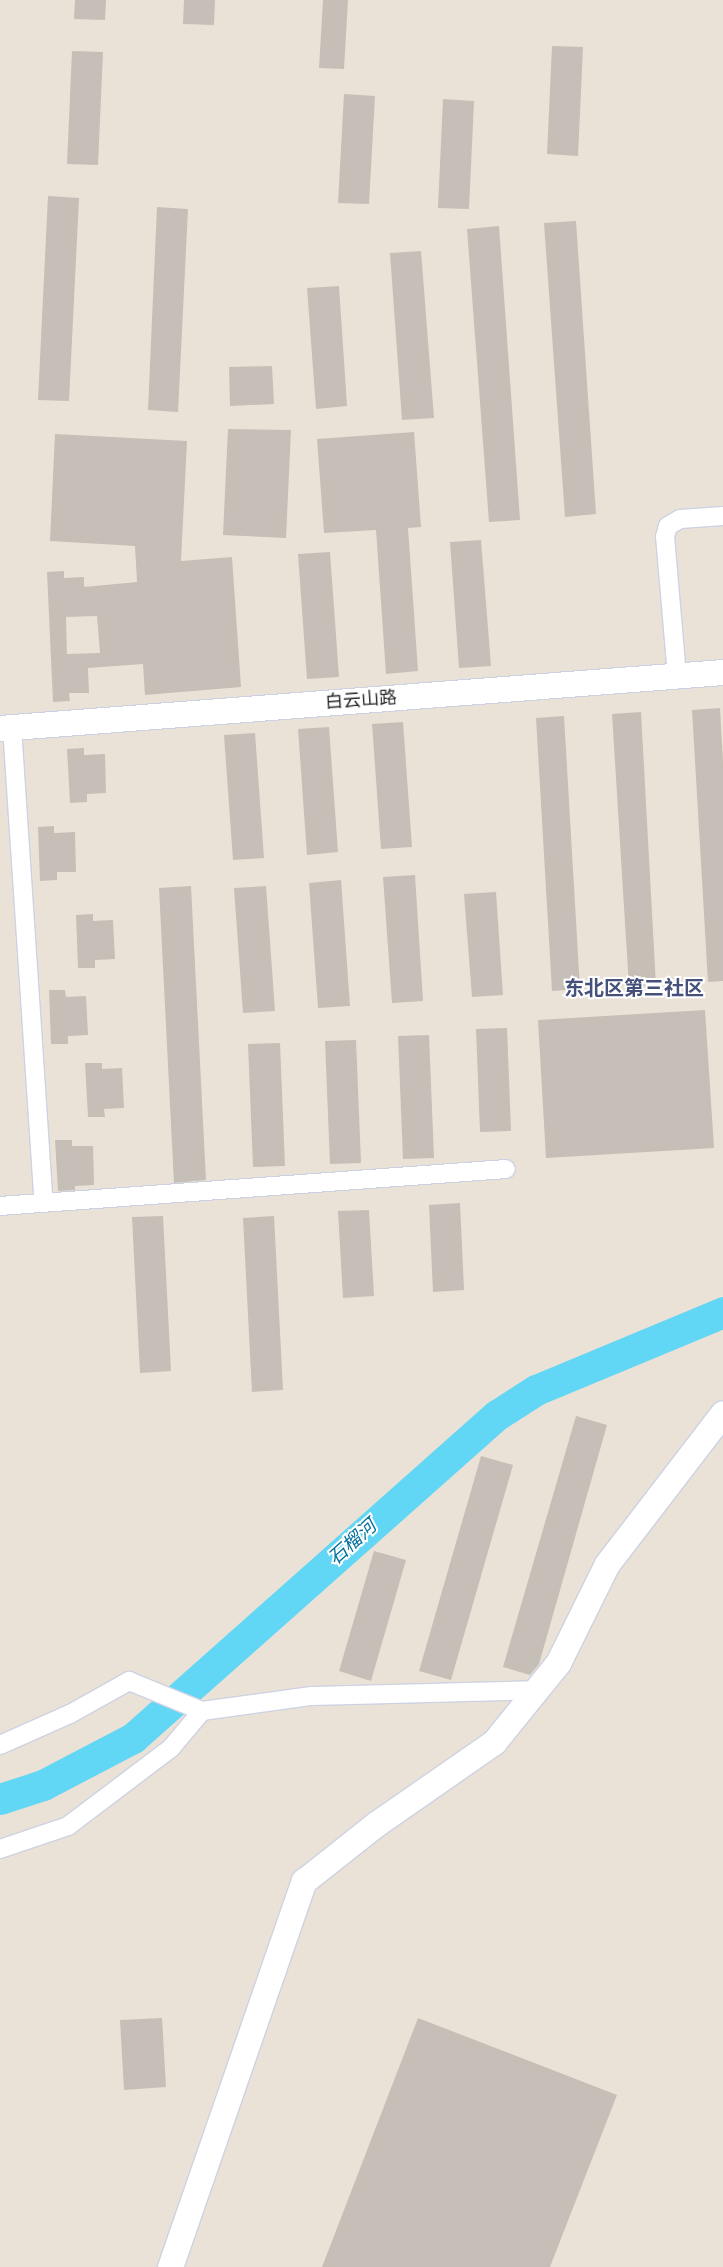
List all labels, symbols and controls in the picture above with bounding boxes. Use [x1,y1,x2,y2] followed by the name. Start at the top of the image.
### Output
[324,687,398,713] street label: 白云山路
[564,976,704,1000] district label: 东北区第三社区
[324,1515,382,1571] water label: 石榴河

